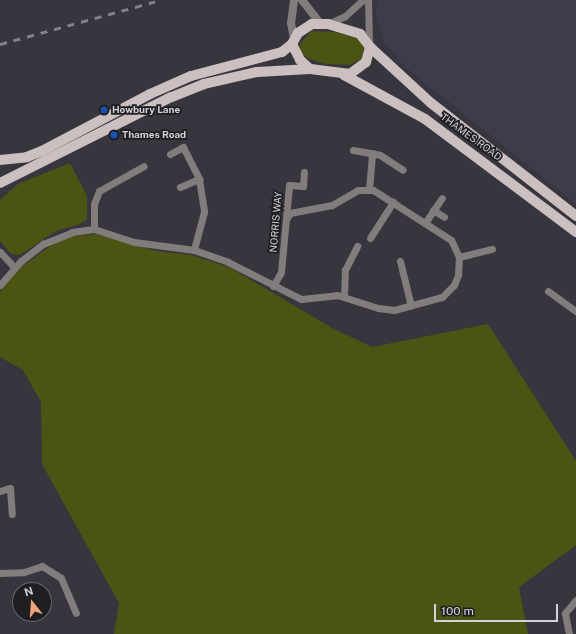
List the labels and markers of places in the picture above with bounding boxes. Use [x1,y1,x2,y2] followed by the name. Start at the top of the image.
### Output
[112,104,180,116] place label: Howbury Lane
[99,105,109,115] marker: Howbury Lane
[122,129,186,141] place label: Thames Road
[109,130,119,140] marker: Thames Road

